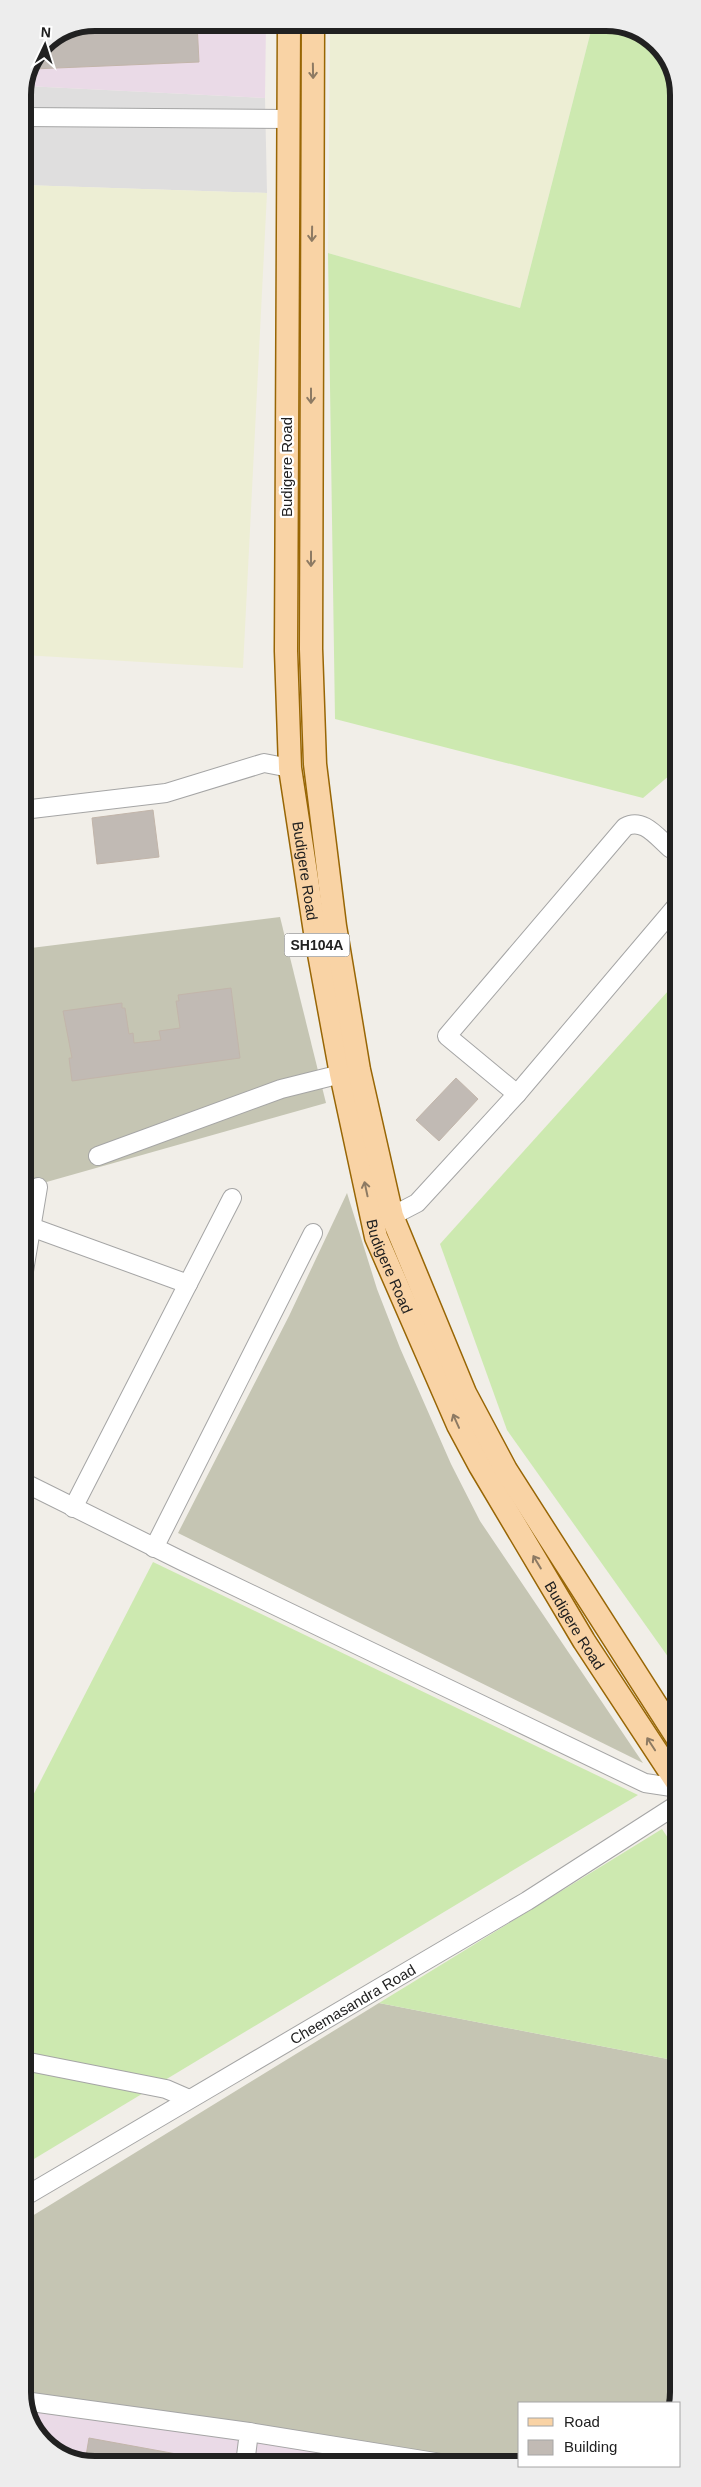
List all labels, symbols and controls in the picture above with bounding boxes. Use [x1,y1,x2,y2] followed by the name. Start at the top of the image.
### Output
[20,20,70,70] north arrow
[40,24,52,40] text: N
[308,63,318,79] one-way arrow
[307,226,317,242] one-way arrow
[306,388,316,404] one-way arrow
[278,417,295,517] street label: Budigere Road
[306,550,316,567] one-way arrow
[290,820,322,922] street label: Budigere Road
[284,934,350,956] road number: SH104A
[361,1181,370,1197] one-way arrow
[364,1218,417,1316] street label: Budigere Road
[451,1414,461,1429] one-way arrow
[531,1555,541,1569] one-way arrow
[542,1578,609,1672] street label: Budigere Road
[646,1737,656,1751] one-way arrow
[287,1960,418,2047] street label: Cheemasandra Road
[518,2402,681,2467] legend
[564,2413,600,2430] text: Road
[564,2438,617,2455] text: Building

